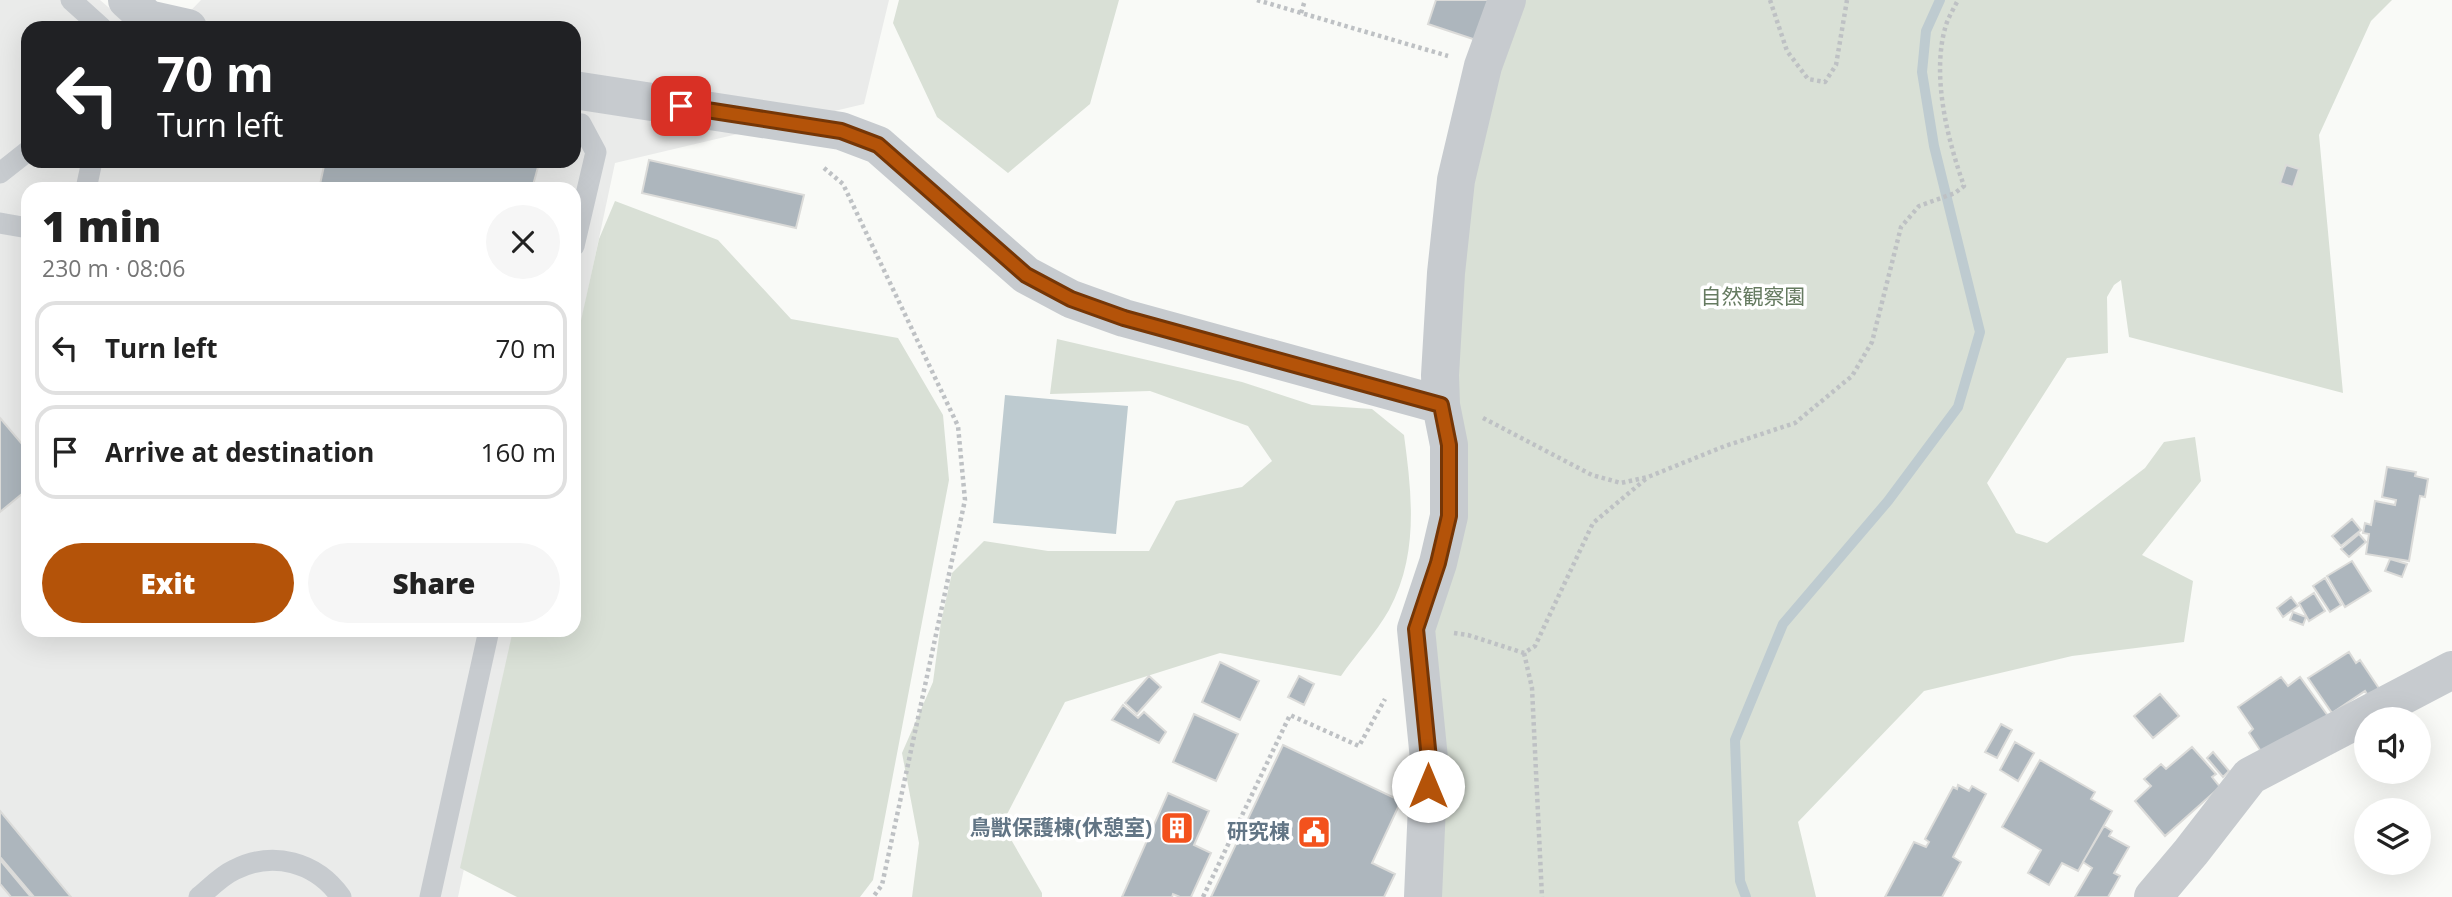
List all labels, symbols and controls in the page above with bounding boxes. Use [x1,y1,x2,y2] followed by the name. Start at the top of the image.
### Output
[157,40,274,106] text: 70 m
[42,49,133,140] icon: left
[651,76,711,136] pin
[662,87,700,125] icon: arrive
[157,103,283,146] text: Turn left
[42,197,161,254] text: 1 min
[486,205,560,279] button: close
[42,252,185,284] text: 230 m · 08:06
[1701,282,1806,310] park label: 自然観察園
[46,329,84,367] icon: left
[105,330,217,366] text: Turn left
[495,330,556,366] text: 70 m
[46,433,84,471] icon: arrive
[105,434,374,470] text: Arrive at destination
[481,434,556,470] text: 160 m
[42,543,294,623] button: Exit
[308,543,560,623] button: Share
[2354,707,2431,875] map controls
[2354,707,2431,784] button: sound
[1391,749,1465,823] position arrow
[2354,798,2431,875] button: layers
[1158,809,1196,847] building icon: 鳥獣保護棟(休憩室)
[970,813,1152,841] place label: 鳥獣保護棟(休憩室)
[1295,813,1333,851] public building icon: 研究棟
[1227,817,1290,845] place label: 研究棟

